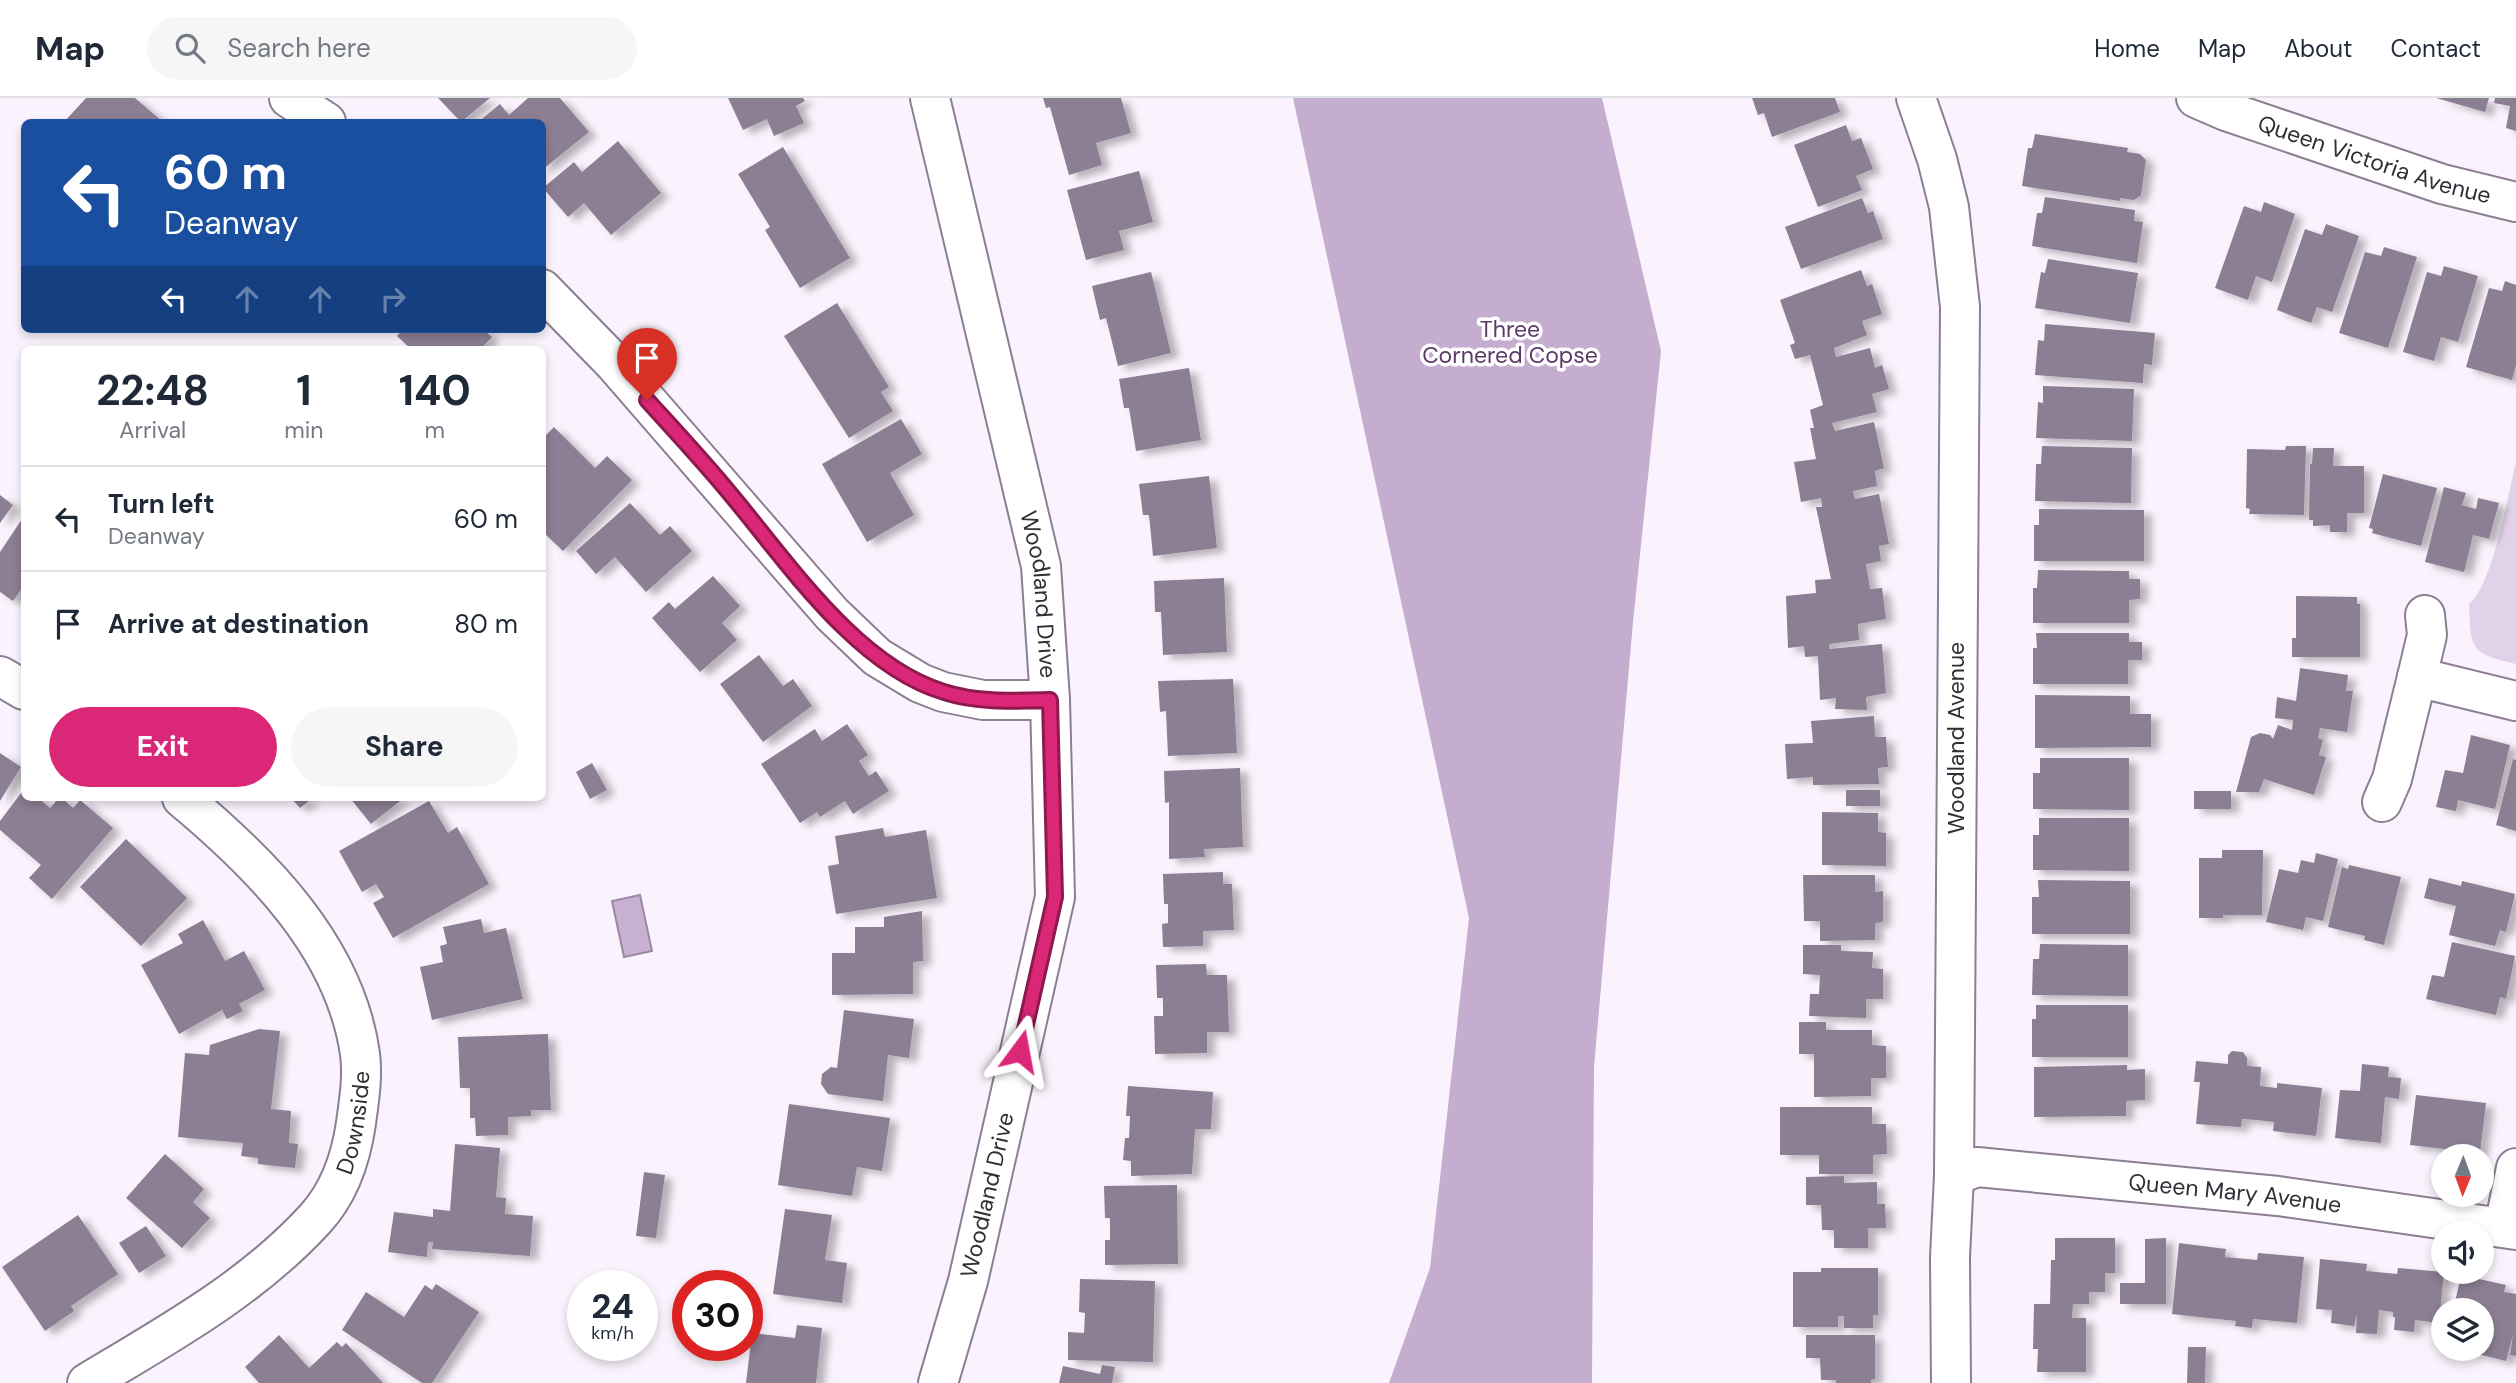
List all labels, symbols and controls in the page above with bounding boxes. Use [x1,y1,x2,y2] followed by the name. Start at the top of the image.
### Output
[147,17,637,80] search box
[35,27,105,70] text: Map
[171,29,209,67] icon: search
[227,31,371,65] text: Search here
[2094,33,2160,64] text: Home
[2198,33,2246,64] text: Map
[2284,33,2353,64] text: About
[2391,33,2481,64] text: Contact
[2254,108,2494,210] street label: Queen Victoria Avenue
[164,140,287,204] text: 60 m
[49,147,140,238] icon: left
[164,202,299,244] text: Deanway
[155,280,193,318] icon: left
[228,280,266,318] icon: ahead
[301,280,339,318] icon: ahead
[374,280,412,318] icon: right
[1422,314,1598,370] park label: Three Cornered Copse
[617,328,677,400] pin
[628,339,666,377] icon: arrive
[96,363,209,418] text: 22:48
[296,363,312,418] text: 1
[399,363,471,418] text: 140
[119,415,186,445] text: Arrival
[284,415,324,445] text: min
[425,415,445,445] text: m
[108,487,215,521] text: Turn left
[49,500,87,538] icon: left
[454,502,518,536] text: 60 m
[1013,508,1063,679] street label: Woodland Drive
[108,521,205,551] text: Deanway
[49,605,87,643] icon: arrive
[108,607,369,641] text: Arrive at destination
[454,607,518,641] text: 80 m
[1941,642,1971,834] street label: Woodland Avenue
[49,707,277,787] button: Exit
[291,707,518,787] button: Share
[983,1014,1057,1088] position arrow
[329,1070,376,1178] street label: Downside
[953,1109,1021,1281] street label: Woodland Drive
[2431,1144,2494,1208] north arrow
[2431,1144,2494,1361] map controls
[2127,1167,2343,1220] street label: Queen Mary Avenue
[2431,1221,2494,1284] button: sound
[672,1270,763,1361] speed limit sign: 30
[591,1283,634,1329] text: 24
[2431,1298,2494,1361] button: layers
[591,1321,634,1345] text: km/h

